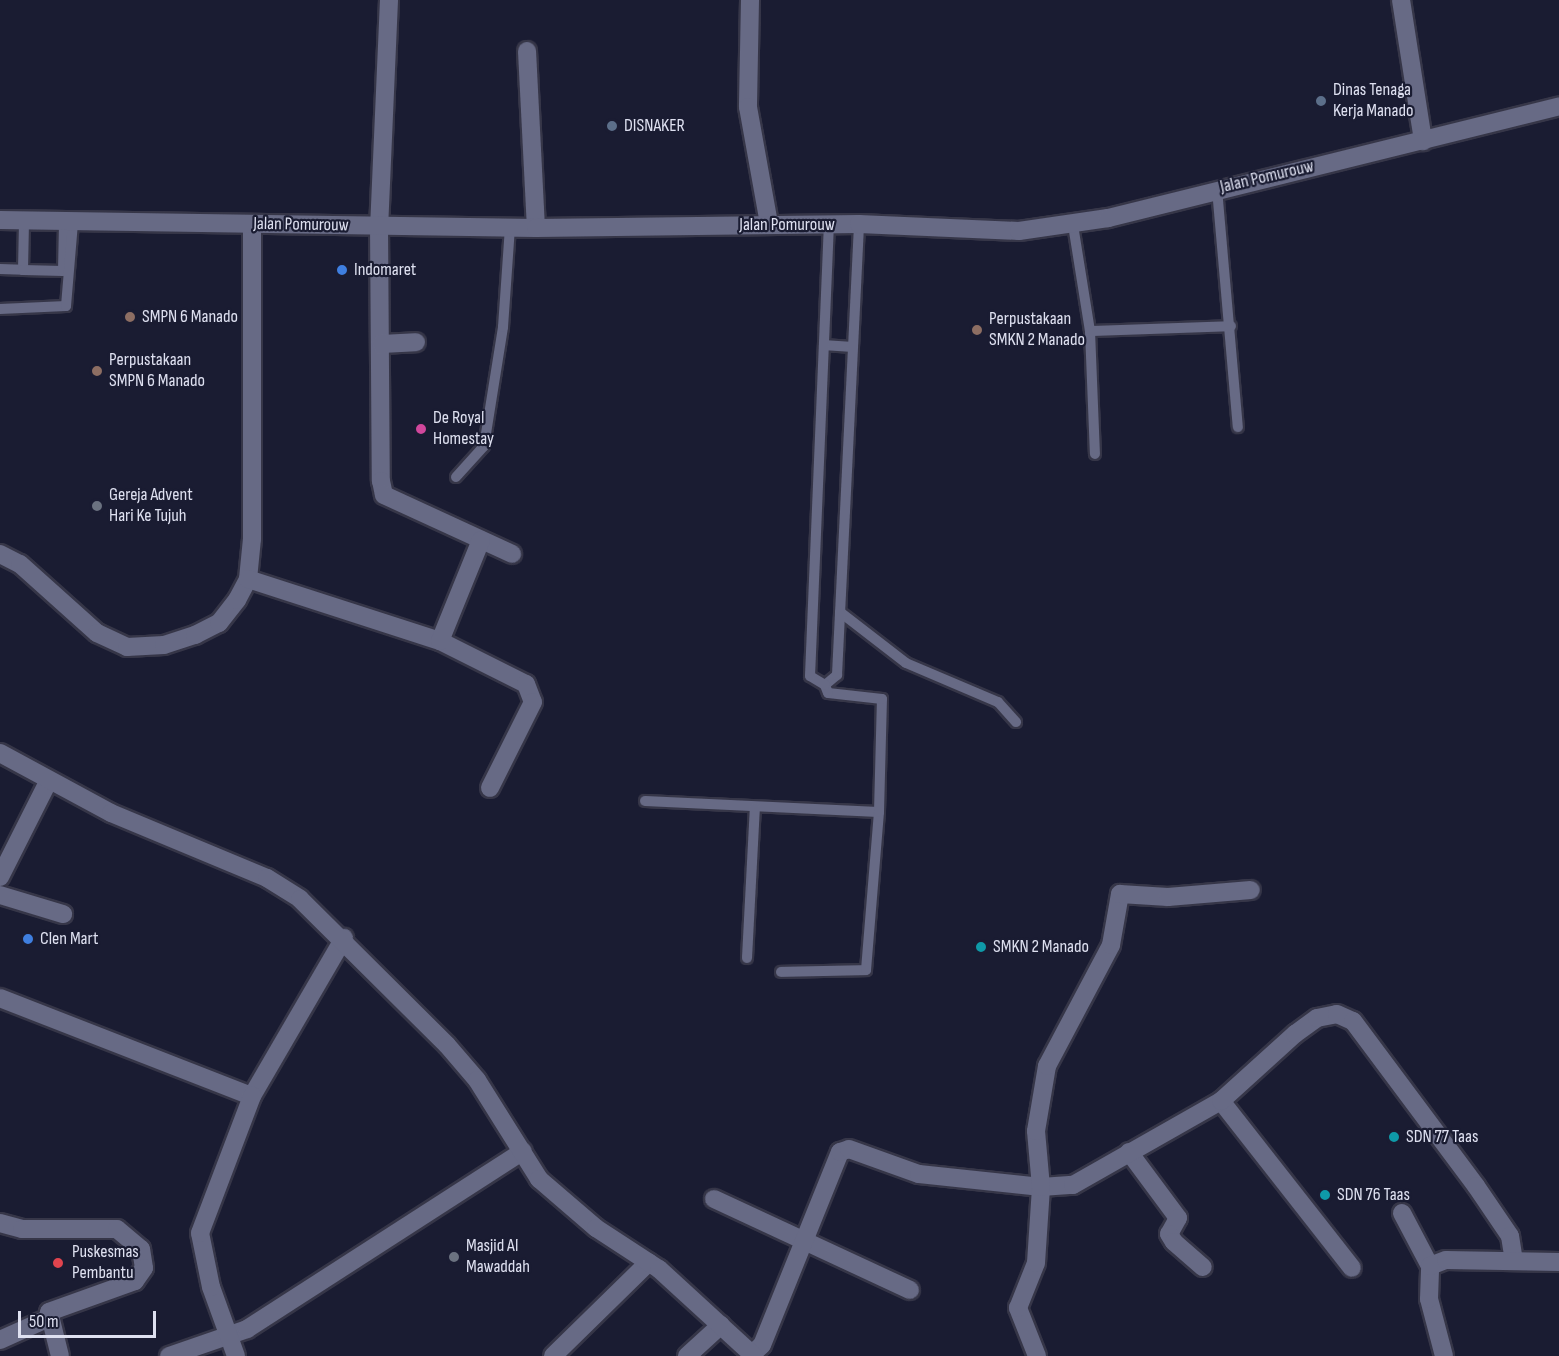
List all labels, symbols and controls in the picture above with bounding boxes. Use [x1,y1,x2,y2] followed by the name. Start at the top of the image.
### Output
[1333,80,1413,122] place label: Dinas Tenaga Kerja Manado
[1314,94,1328,108] marker: Dinas Tenaga Kerja Manado
[624,115,685,137] place label: DISNAKER
[605,119,619,133] marker: DISNAKER
[1218,156,1316,198] street label: Jalan Pomurouw
[253,213,349,237] street label: Jalan Pomurouw
[739,214,835,236] street label: Jalan Pomurouw
[354,259,416,281] place label: Indomaret
[335,263,349,277] marker: Indomaret
[142,306,238,328] place label: SMPN 6 Manado
[989,309,1085,352] place label: Perpustakaan SMKN 2 Manado
[123,310,137,324] marker: SMPN 6 Manado
[970,323,984,337] marker: Perpustakaan SMKN 2 Manado
[109,350,205,392] place label: Perpustakaan SMPN 6 Manado
[90,364,104,378] marker: Perpustakaan SMPN 6 Manado
[433,408,494,450] place label: De Royal Homestay
[414,422,428,436] marker: De Royal Homestay
[109,485,193,528] place label: Gereja Advent Hari Ke Tujuh
[90,499,104,513] marker: Gereja Advent Hari Ke Tujuh
[40,928,98,950] place label: Clen Mart
[21,932,35,946] marker: Clen Mart
[993,936,1089,958] place label: SMKN 2 Manado
[974,940,988,954] marker: SMKN 2 Manado
[1406,1126,1478,1148] place label: SDN 77 Taas
[1387,1130,1401,1144] marker: SDN 77 Taas
[1337,1184,1410,1206] place label: SDN 76 Taas
[1318,1188,1332,1202] marker: SDN 76 Taas
[466,1236,530,1278] place label: Masjid Al Mawaddah
[72,1242,139,1284] place label: Puskesmas Pembantu
[447,1250,461,1264] marker: Masjid Al Mawaddah
[49,1254,67,1272] marker: Puskesmas Pembantu
[21,1299,159,1337] scale bar
[29,1311,59,1332] text: 50 m

